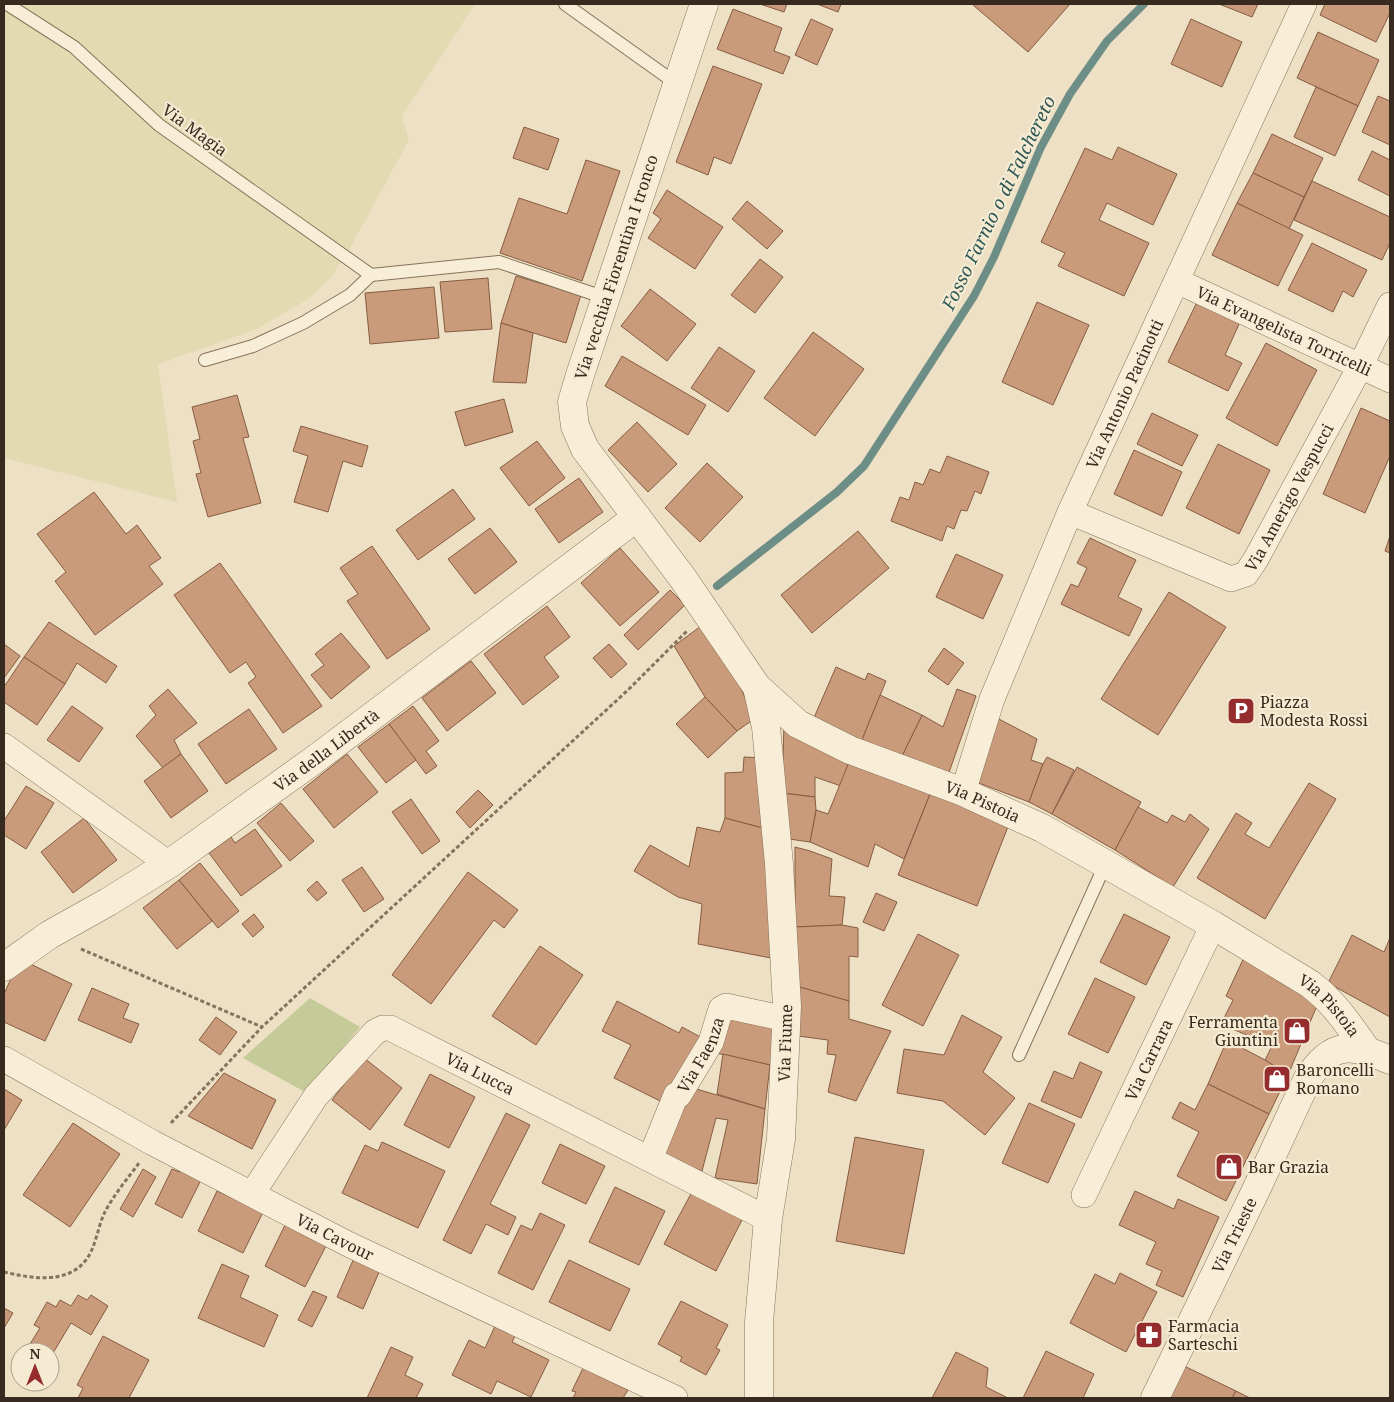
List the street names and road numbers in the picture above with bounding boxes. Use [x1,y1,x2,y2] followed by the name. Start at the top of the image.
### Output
[158,99,232,161] street label: Via Magia
[569,152,663,382] street label: Via vecchia Fiorentina I tronco
[1193,281,1375,381] street label: Via Evangelista Torricelli
[1080,316,1168,472] street label: Via Antonio Pacinotti
[1240,420,1338,576] street label: Via Amerigo Vespucci
[269,704,384,797] street label: Via della Libertà
[942,775,1024,828] street label: Via Pistoia
[1295,969,1365,1041] street label: Via Pistoia
[773,1004,797,1082] street label: Via Fiume
[672,1014,729,1097] street label: Via Faenza
[1120,1015,1178,1104] street label: Via Carrara
[442,1047,518,1100] street label: Via Lucca
[1206,1194,1262,1277] street label: Via Trieste
[293,1208,378,1266] street label: Via Cavour

